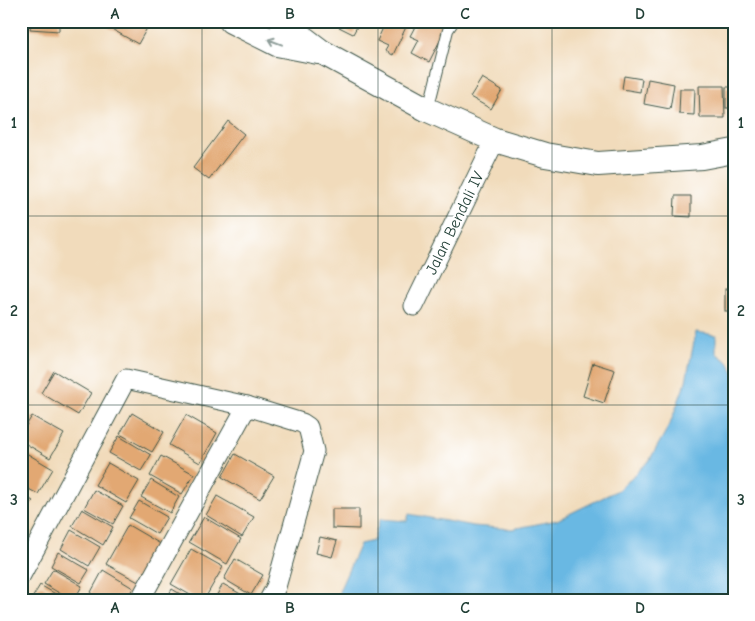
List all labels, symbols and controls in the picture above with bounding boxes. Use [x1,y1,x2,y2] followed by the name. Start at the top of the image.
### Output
[111,5,120,23] text: A
[285,5,295,23] text: B
[460,5,470,23] text: C
[635,5,645,23] text: D
[268,37,283,47] one-way arrow
[11,114,17,132] text: 1
[738,114,744,132] text: 1
[422,168,488,277] street label: Jalan Bendali IV
[10,302,18,320] text: 2
[737,302,745,320] text: 2
[10,491,18,509] text: 3
[737,491,745,509] text: 3
[111,599,120,617] text: A
[285,599,295,617] text: B
[460,599,470,617] text: C
[635,599,645,617] text: D

